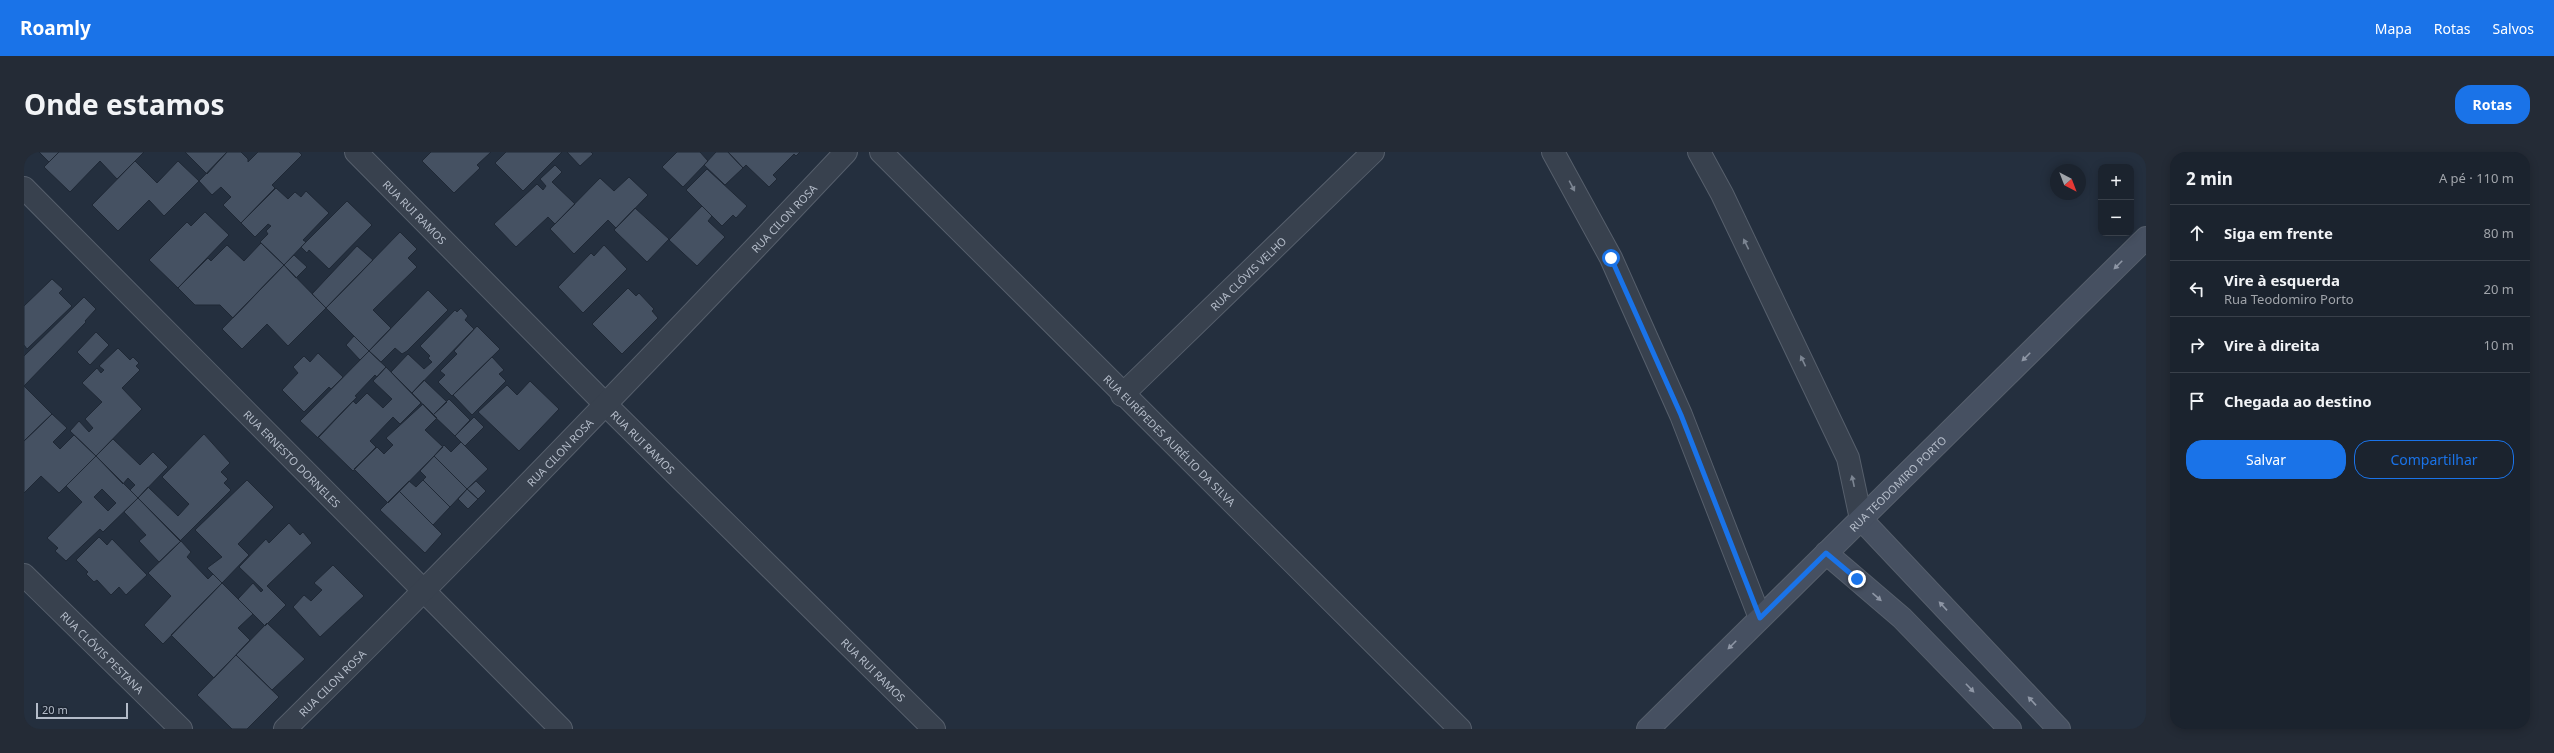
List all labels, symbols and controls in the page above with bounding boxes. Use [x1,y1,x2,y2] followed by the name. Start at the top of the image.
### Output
[20,15,91,41] text: Roamly
[2375,19,2412,38] text: Mapa
[2434,19,2471,38] text: Rotas
[2493,19,2534,38] text: Salvos
[24,85,225,123] text: Onde estamos
[2455,85,2530,124] button: Rotas
[2050,164,2086,200] north arrow
[2098,164,2134,236] map controls
[2098,164,2134,200] button: +
[2186,167,2233,190] text: 2 min
[2439,169,2514,187] text: A pé · 110 m
[380,176,450,247] street label: RUA RUI RAMOS
[747,180,820,256] street label: RUA CILON ROSA
[1568,180,1575,192] one-way arrow
[2098,200,2134,236] button: −
[2186,222,2208,244] icon: ahead
[2224,223,2333,243] text: Siga em frente
[2484,224,2514,242] text: 80 m
[1207,233,1289,314] street label: RUA CLÓVIS VELHO
[1743,239,1749,250] one-way arrow
[1602,249,1620,267] route start
[2113,260,2123,270] one-way arrow
[2224,270,2340,290] text: Vire à esquerda
[2186,278,2208,300] icon: left
[2484,280,2514,298] text: 20 m
[2224,290,2354,308] text: Rua Teodomiro Porto
[2186,334,2208,356] icon: right
[2224,335,2320,355] text: Vire à direita
[2484,336,2514,354] text: 10 m
[2021,352,2031,362] one-way arrow
[1800,356,1806,367] one-way arrow
[1101,371,1240,510] street label: RUA EURÍPEDES AURÉLIO DA SILVA
[2186,390,2208,412] icon: arrive
[2224,391,2372,411] text: Chegada ao destino
[241,406,344,510] street label: RUA ERNESTO DORNELES
[608,407,679,477] street label: RUA RUI RAMOS
[523,414,597,489] street label: RUA CILON ROSA
[1845,432,1949,535] street label: RUA TEODOMIRO PORTO
[2186,440,2346,479] button: Salvar
[2354,440,2514,479] button: Compartilhar
[1850,474,1856,487] one-way arrow
[1848,570,1866,588] route end
[1872,592,1883,601] one-way arrow
[1938,601,1948,611] one-way arrow
[57,608,148,697] street label: RUA CLÓVIS PESTANA
[838,634,909,705] street label: RUA RUI RAMOS
[1727,640,1737,650] one-way arrow
[295,645,370,719] street label: RUA CILON ROSA
[1965,683,1975,693] one-way arrow
[2027,696,2037,706] one-way arrow
[36,701,128,720] scale bar
[42,702,68,717] text: 20 m

